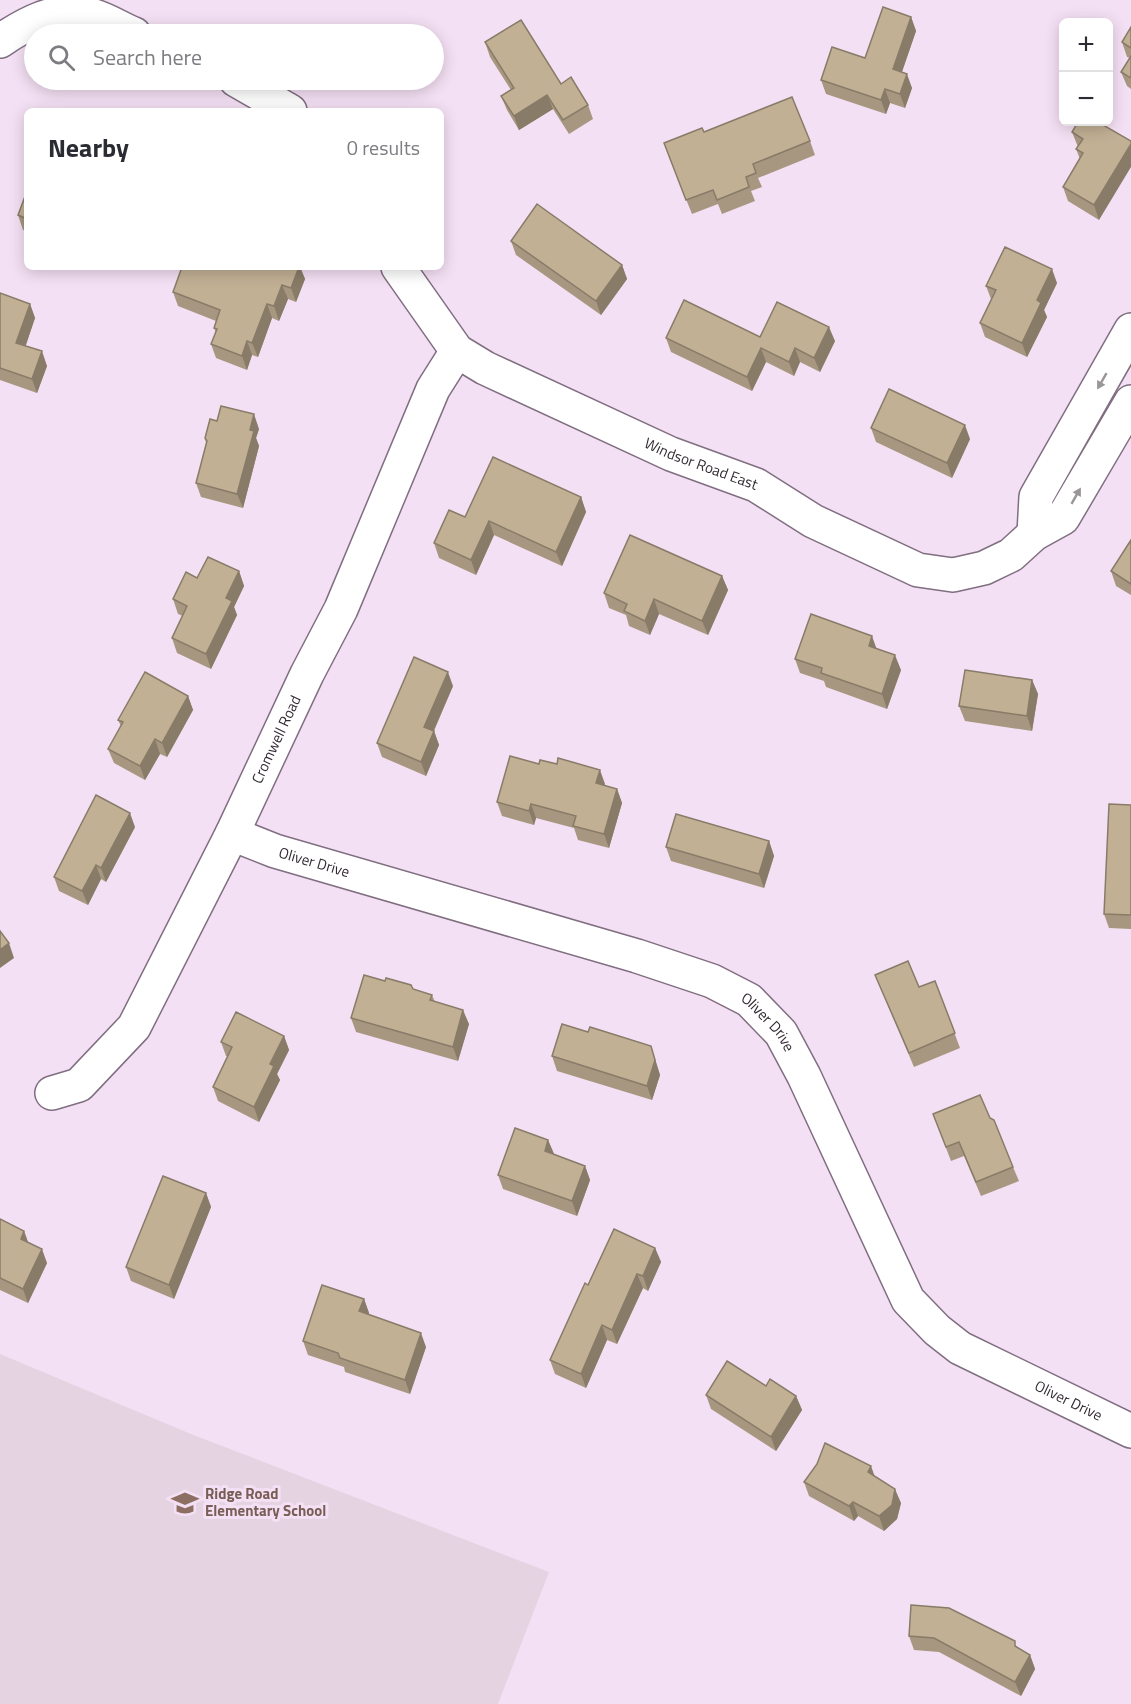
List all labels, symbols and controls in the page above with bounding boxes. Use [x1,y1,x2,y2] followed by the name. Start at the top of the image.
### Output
[1059,18,1113,126] map controls
[1059,18,1113,72] button: +
[24,24,444,90] search box
[93,40,202,74] text: Search here
[45,41,78,74] icon: search
[1059,72,1113,126] button: −
[48,128,129,167] text: Nearby
[347,132,420,163] text: 0 results
[1097,373,1107,390] one-way arrow
[641,431,762,496] street label: Windsor Road East
[1071,487,1081,504] one-way arrow
[245,691,307,787] street label: Cromwell Road
[276,841,352,883] street label: Oliver Drive
[738,986,801,1055] street label: Oliver Drive
[1031,1374,1106,1426] street label: Oliver Drive
[205,1482,326,1522] place label: Ridge Road Elementary School
[170,1488,200,1518] school or university icon: Ridge Road Elementary School

